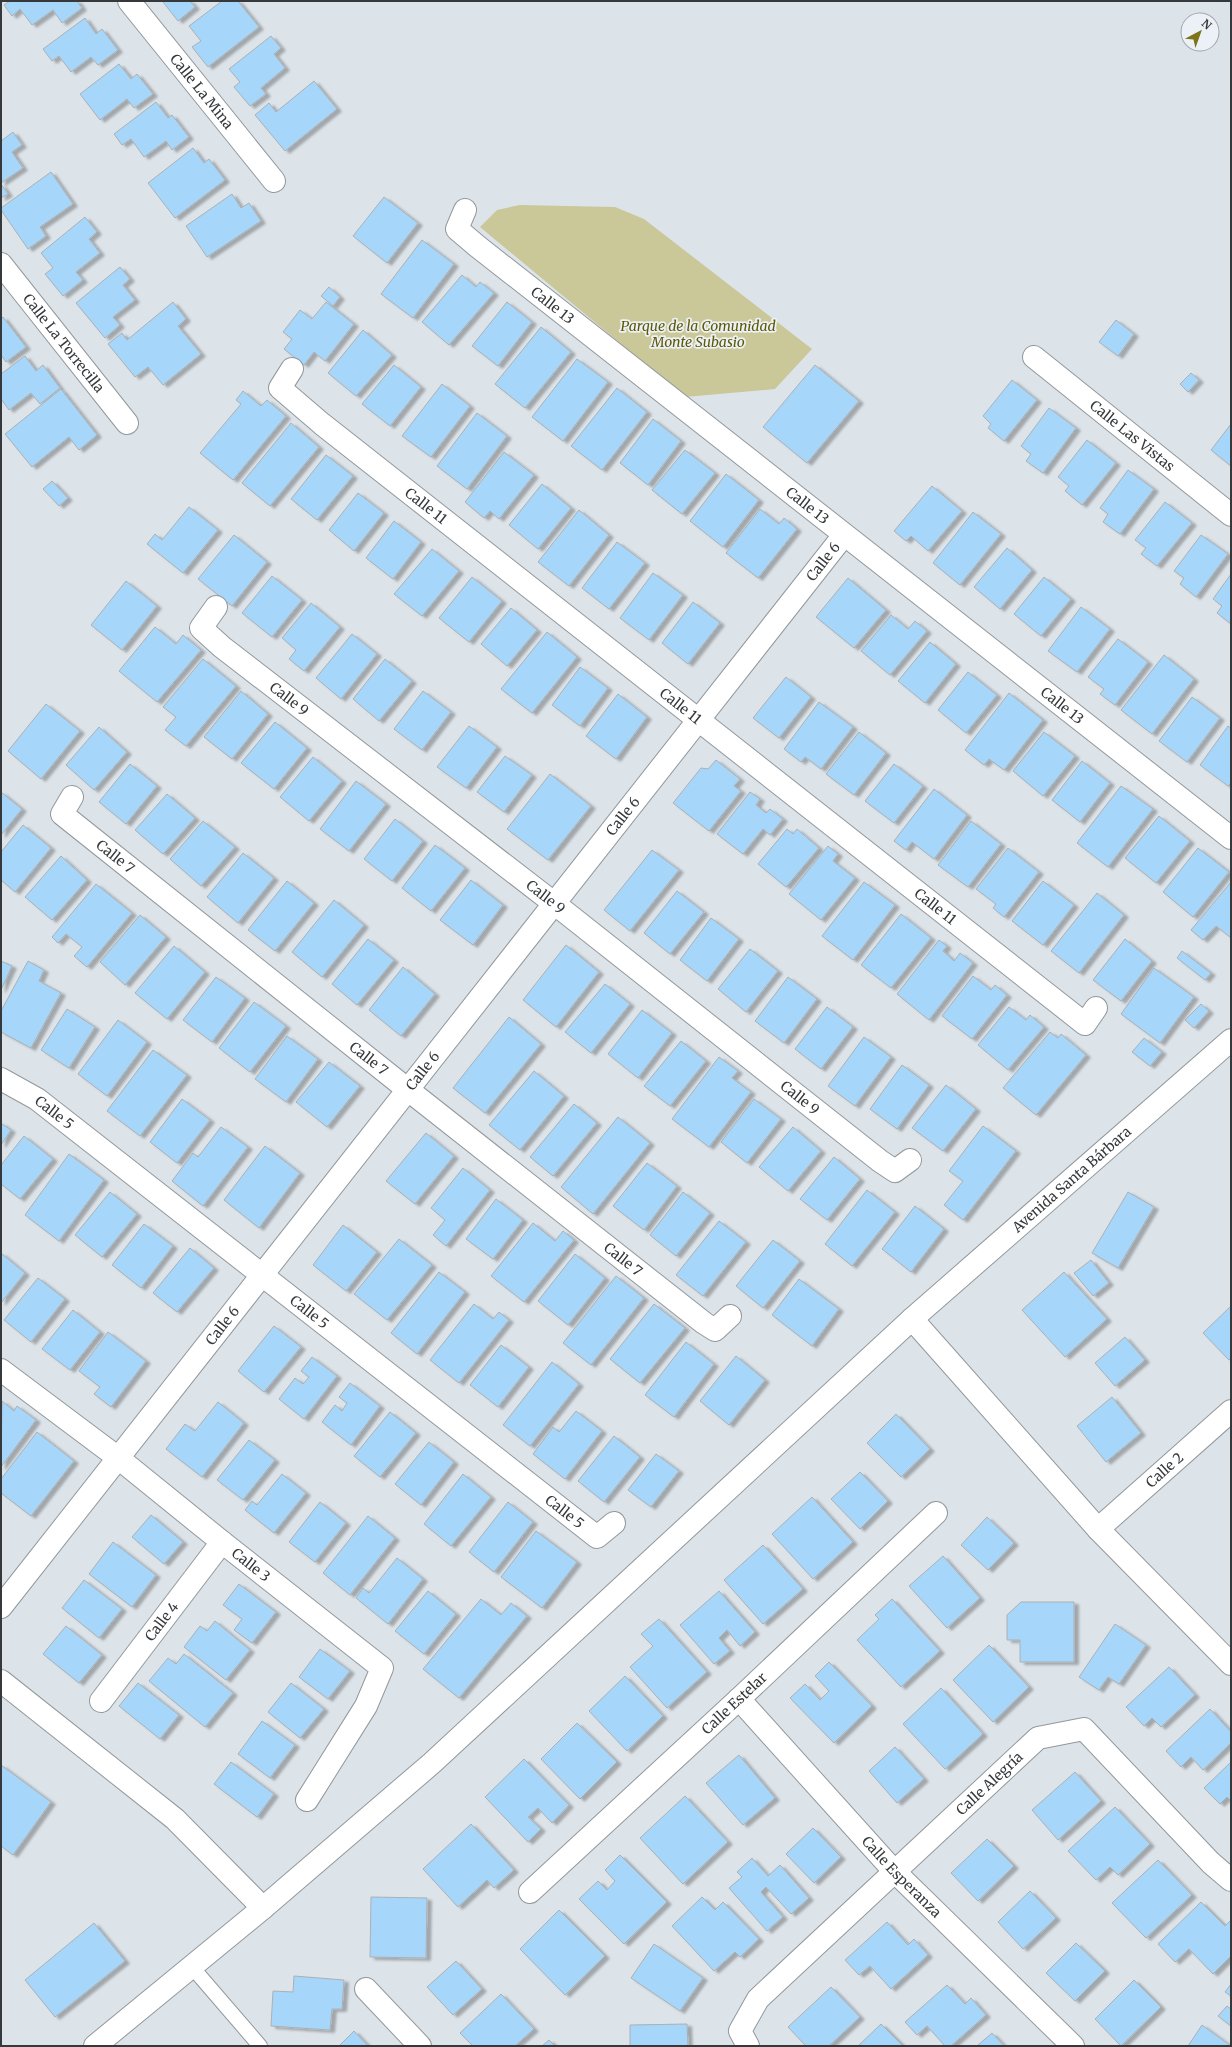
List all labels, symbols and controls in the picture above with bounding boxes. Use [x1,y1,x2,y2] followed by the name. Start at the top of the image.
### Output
[1180,12,1220,52] north arrow
[1199,16,1215,33] text: N
[166,50,238,133] street label: Calle La Mina
[527,283,578,328] street label: Calle 13
[19,290,109,397] street label: Calle La Torrecilla
[620,317,776,351] park label: Parque de la Comunidad Monte Subasio
[1086,396,1178,475] street label: Calle Las Vistas
[782,483,833,528] street label: Calle 13
[401,484,451,528] street label: Calle 11
[802,538,844,585] street label: Calle 6
[266,678,312,720] street label: Calle 9
[1037,683,1088,728] street label: Calle 13
[656,684,705,728] street label: Calle 11
[602,793,644,839] street label: Calle 6
[93,836,138,877] street label: Calle 7
[523,876,569,918] street label: Calle 9
[911,884,960,928] street label: Calle 11
[346,1038,392,1079] street label: Calle 7
[402,1048,443,1094] street label: Calle 6
[777,1077,823,1119] street label: Calle 9
[31,1092,77,1133] street label: Calle 5
[1008,1122,1135,1237] street label: Avenida Santa Bárbara
[600,1239,646,1280] street label: Calle 7
[286,1291,332,1333] street label: Calle 5
[201,1302,243,1349] street label: Calle 6
[1142,1448,1187,1491] street label: Calle 2
[542,1491,588,1532] street label: Calle 5
[228,1544,274,1586] street label: Calle 3
[141,1598,183,1645] street label: Calle 4
[698,1668,771,1738] street label: Calle Estelar
[952,1747,1027,1819] street label: Calle Alegría
[858,1832,946,1922] street label: Calle Esperanza

